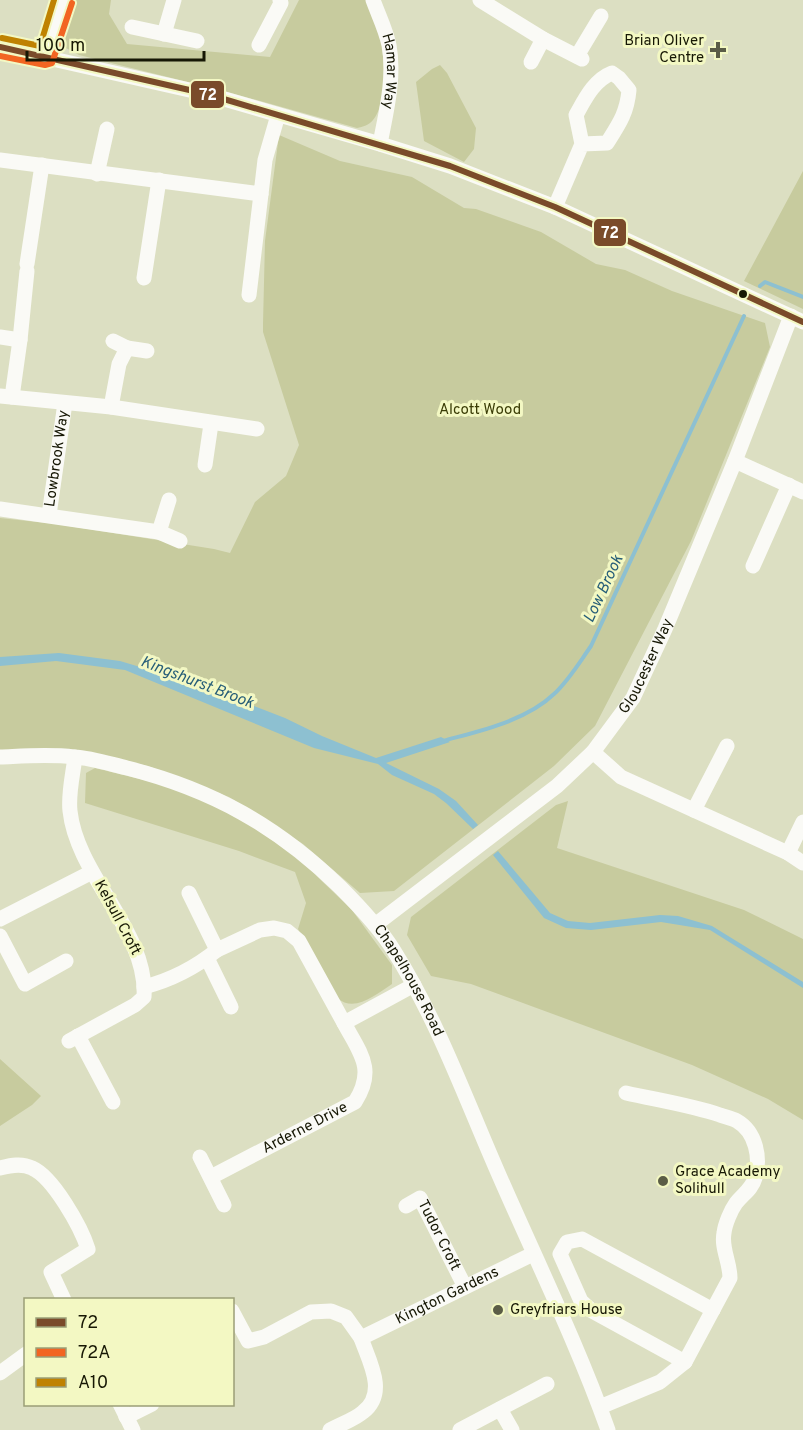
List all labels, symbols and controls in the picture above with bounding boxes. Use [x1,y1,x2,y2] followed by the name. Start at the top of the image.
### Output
[27,24,204,62] scale bar
[377,31,401,111] street label: Hamar Way
[624,32,704,68] place label: Brian Oliver Centre
[36,35,85,58] text: 100 m
[709,41,727,59] marker: Brian Oliver Centre
[190,80,225,109] line badge: 72
[199,86,217,106] text: 72
[593,218,627,247] line badge: 72
[601,224,619,244] text: 72
[737,288,749,300] unlabelled marker
[439,401,521,420] park label: Alcott Wood
[41,409,73,508] street label: Lowbrook Way
[580,551,629,626] water label: Low Brook
[615,616,678,718] street label: Gloucester Way
[138,652,257,714] water label: Kingshurst Brook
[89,877,145,959] street label: Kelsull Croft
[369,921,448,1039] street label: Chapelhouse Road
[259,1098,351,1158] street label: Arderne Drive
[675,1163,780,1199] place label: Grace Academy Solihull
[656,1174,670,1188] marker: Grace Academy Solihull
[413,1197,465,1274] street label: Tudor Croft
[392,1263,502,1329] street label: Kington Gardens
[24,1298,234,1406] legend
[510,1301,623,1320] place label: Greyfriars House
[491,1303,505,1317] marker: Greyfriars House
[78,1312,98,1335] text: 72
[78,1342,110,1365] text: 72A
[78,1372,108,1395] text: A10

